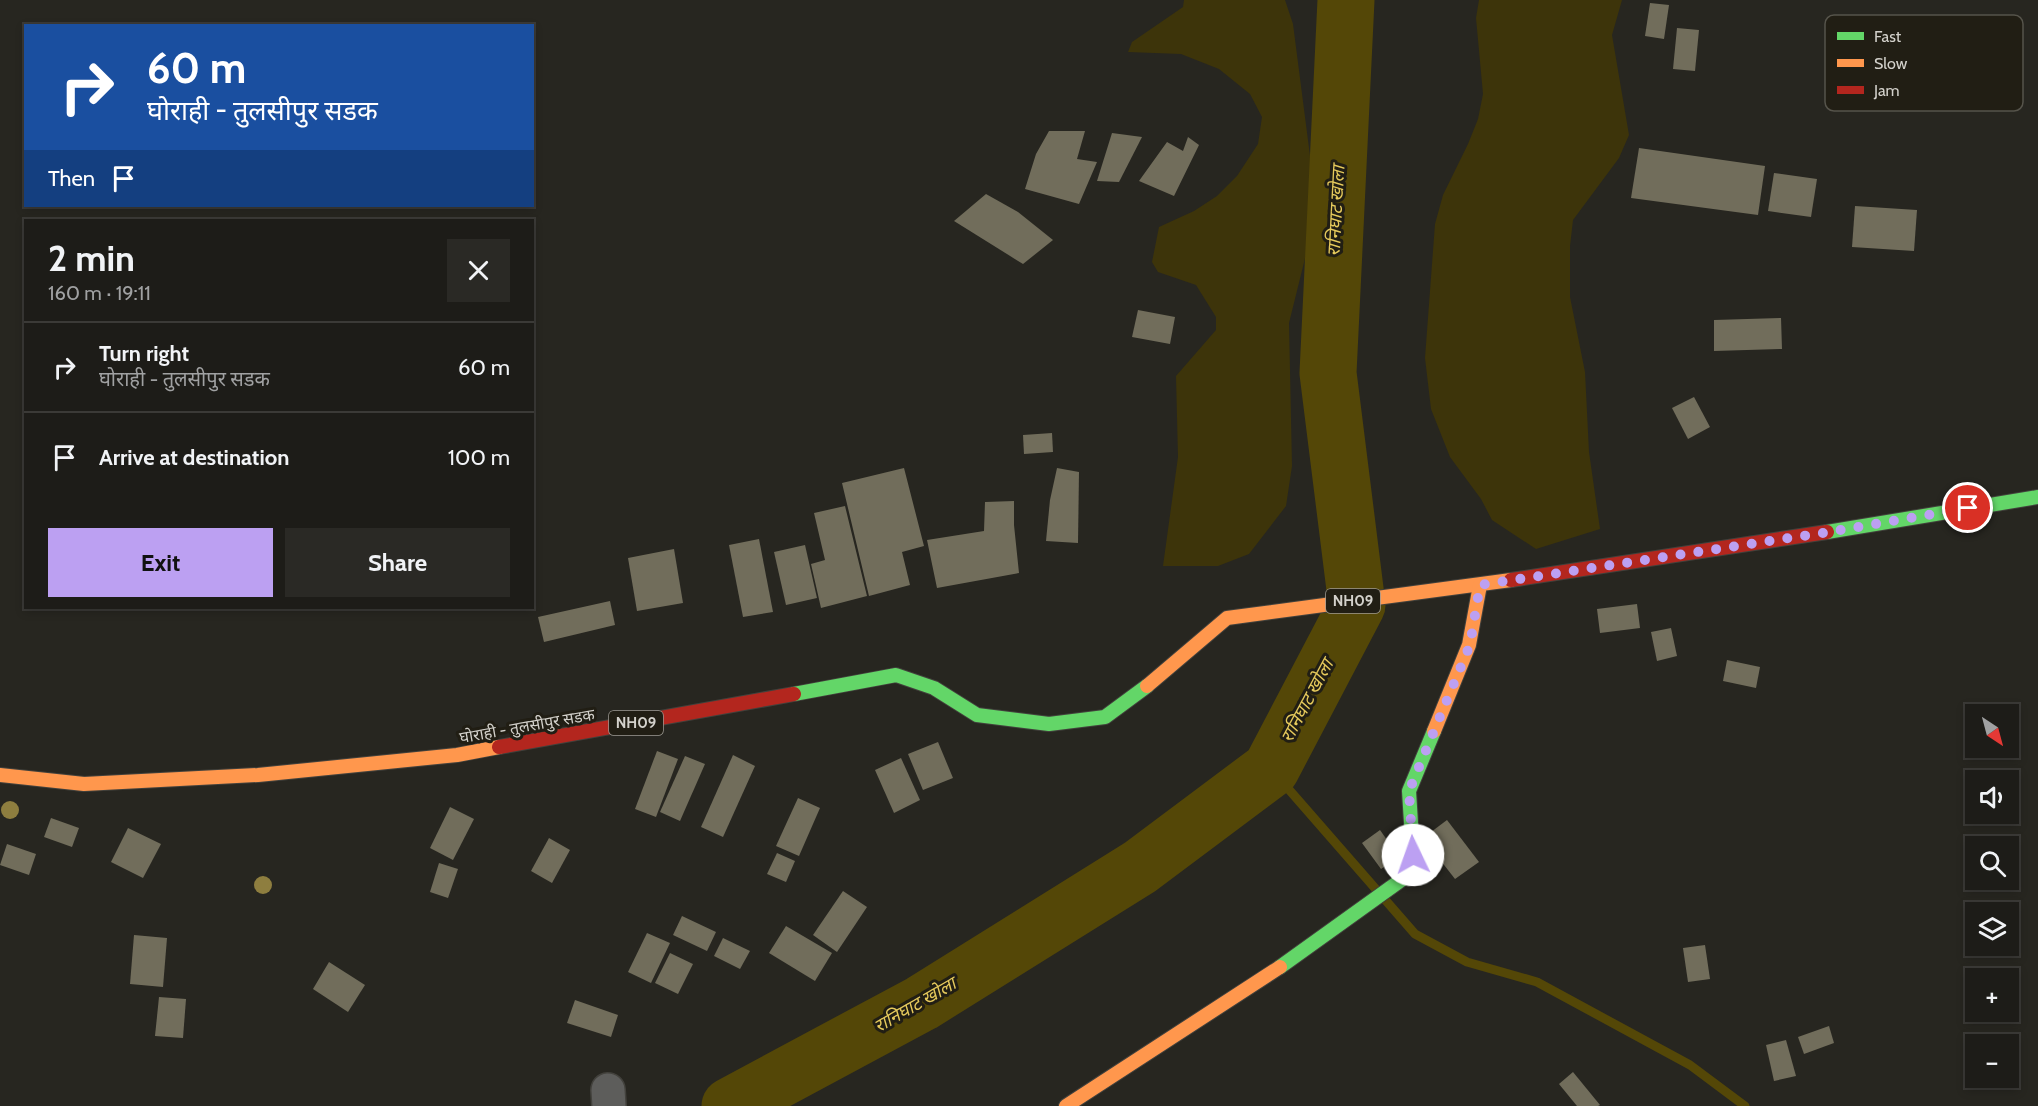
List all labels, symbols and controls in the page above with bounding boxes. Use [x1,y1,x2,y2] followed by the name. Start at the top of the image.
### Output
[1825,15,2023,111] legend
[1874,27,1902,46] text: Fast
[147,42,246,94] text: 60 m
[48,48,126,126] icon: right
[1874,54,1908,73] text: Slow
[1873,81,1900,100] text: Jam
[147,94,378,127] text: घोराही - तुलसीपुर सडक
[107,162,140,195] icon: arrive
[1323,162,1350,257] water label: रानिघाट खोला
[48,165,95,192] text: Then
[48,236,135,280] text: 2 min
[447,239,510,302] button: close
[48,281,151,305] text: 160 m · 19:11
[99,340,189,367] text: Turn right
[48,351,81,384] icon: right
[458,354,510,381] text: 60 m
[99,367,270,391] text: घोराही - तुलसीपुर सडक
[48,441,81,474] icon: arrive
[99,444,289,471] text: Arrive at destination
[448,444,510,471] text: 100 m
[1942,482,1993,533] pin
[1951,491,1984,524] icon: arrive
[48,528,273,597] button: Exit
[285,528,510,597] button: Share
[1326,589,1380,613] road number: NH09
[1276,653,1340,746] water label: रानिघाट खोला
[1965,704,2019,758] north arrow
[1965,704,2019,1088] map controls
[458,705,597,748] street label: घोराही - तुलसीपुर सडक
[609,711,663,735] road number: NH09
[1965,770,2019,824] button: sound
[1381,823,1445,887] position arrow
[1965,836,2019,890] button: search
[1965,902,2019,956] button: layers
[1965,968,2019,1022] button: +
[870,971,963,1037] water label: रानिघाट खोला
[1965,1034,2019,1088] button: −

